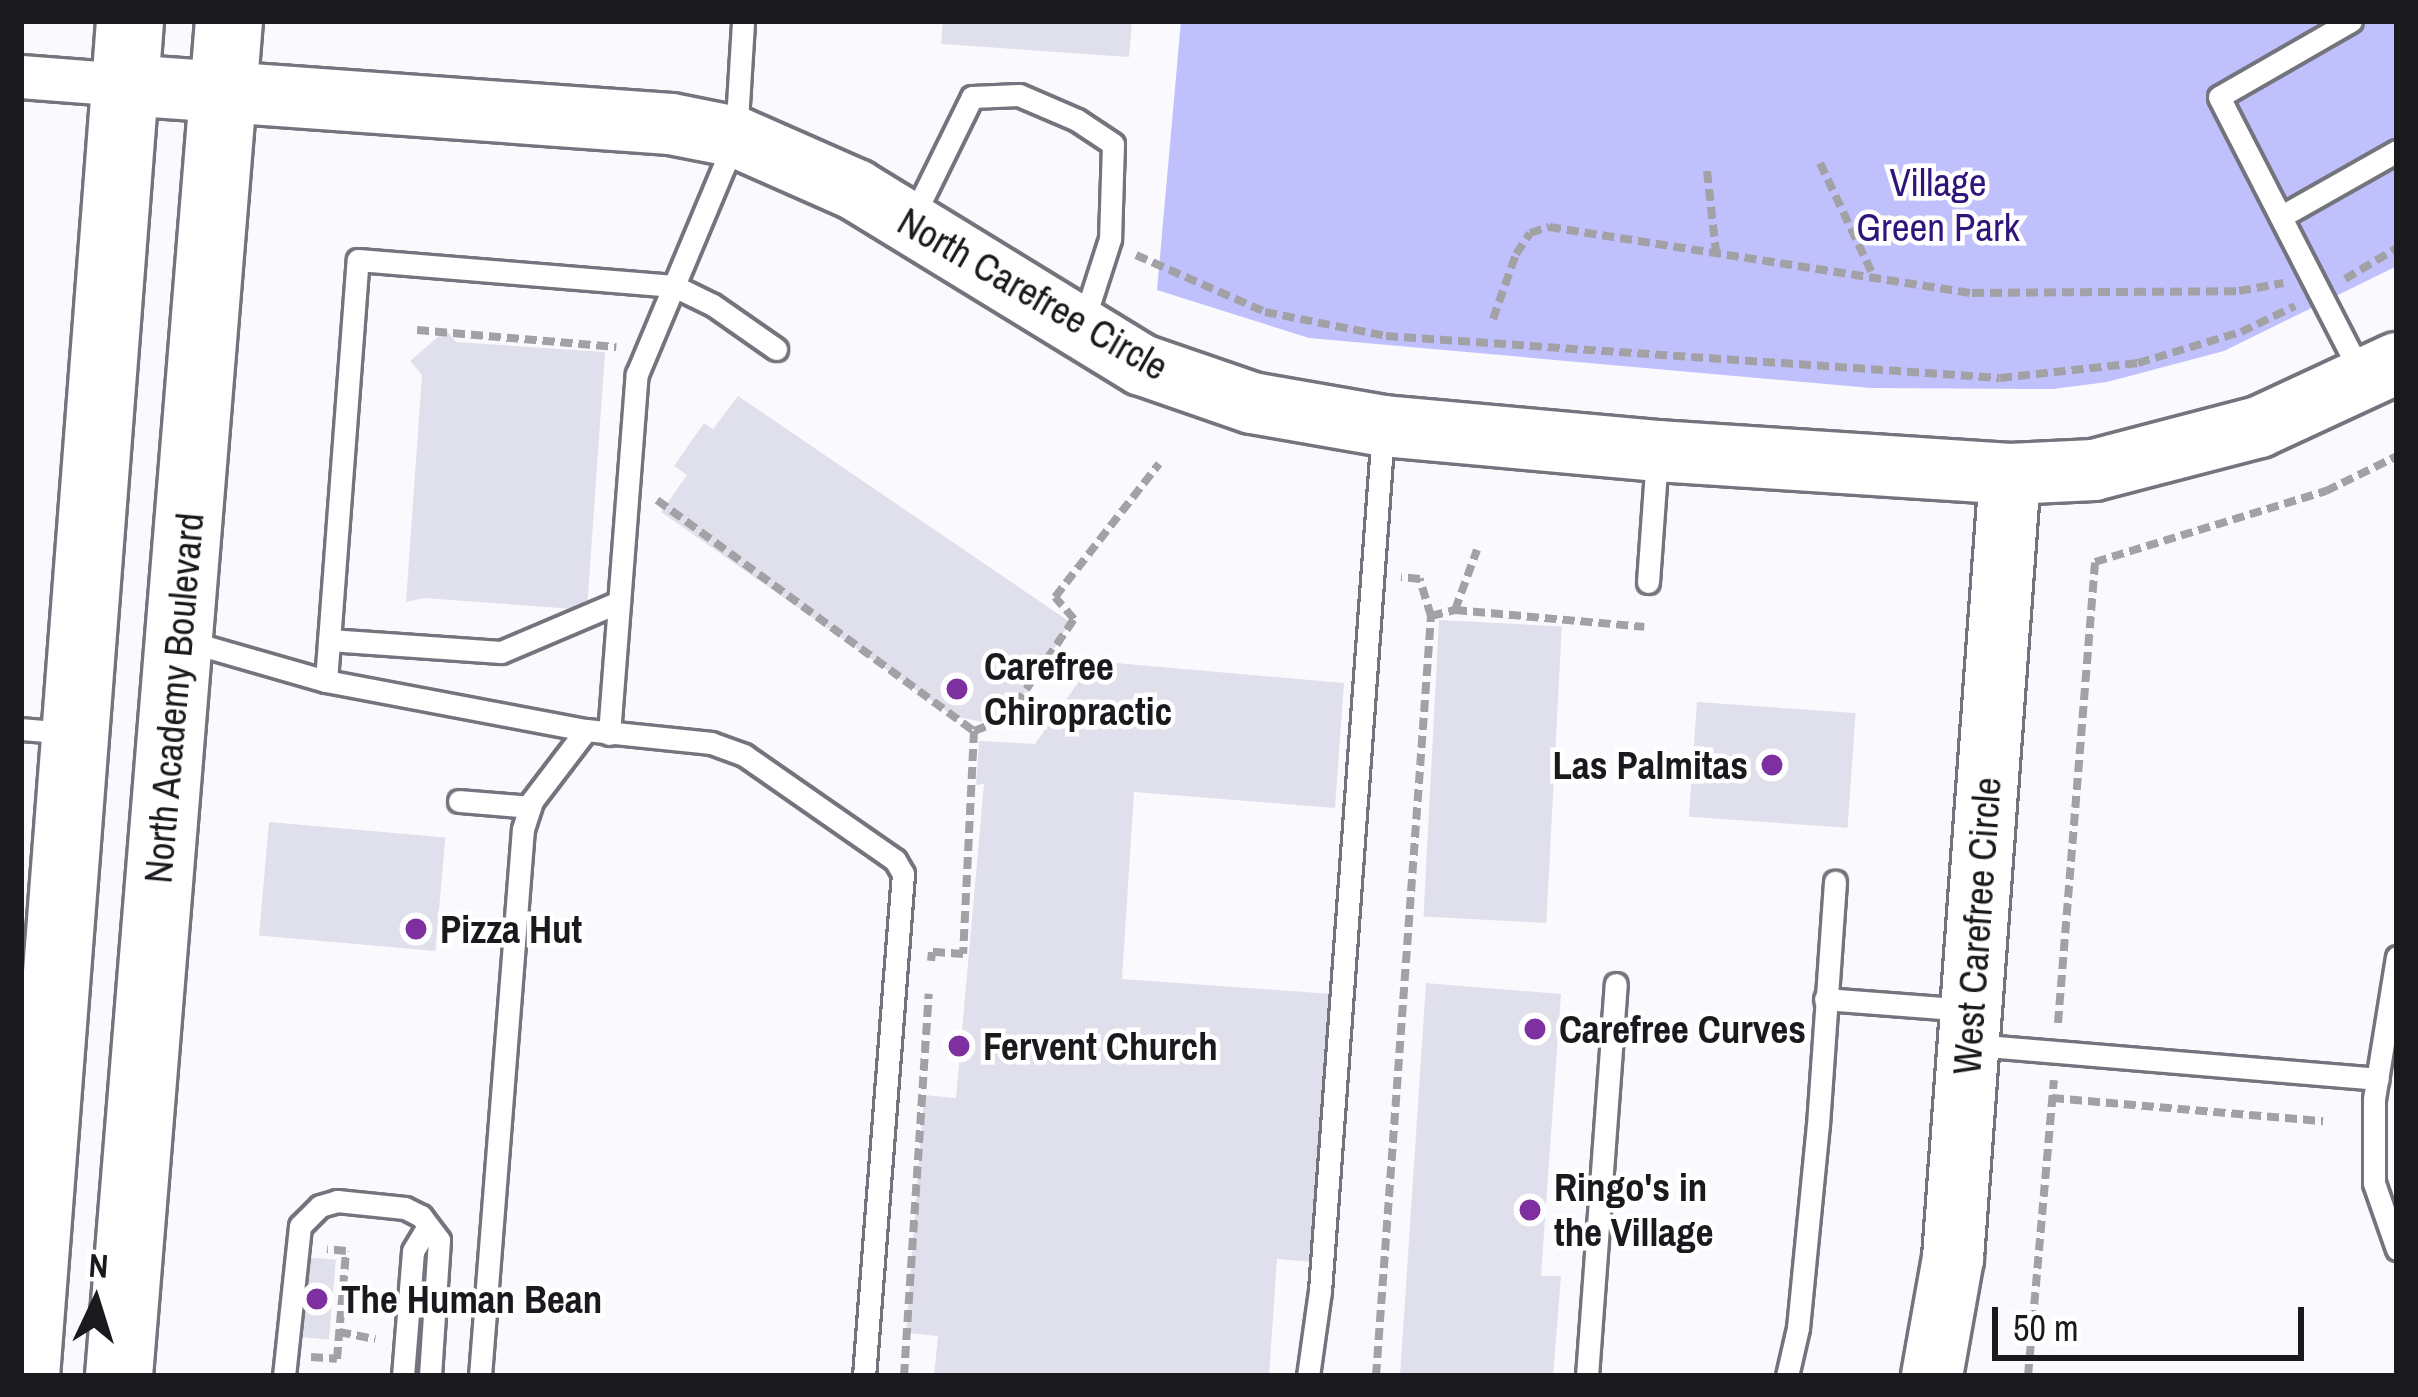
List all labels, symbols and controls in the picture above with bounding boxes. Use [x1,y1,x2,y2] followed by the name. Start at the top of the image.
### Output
[1856,160,2020,251] park label: Village Green Park
[890,198,1176,390] street label: North Carefree Circle
[134,510,214,886] street label: North Academy Boulevard
[984,644,1172,735] place label: Carefree Chiropractic
[941,673,973,705] marker: Carefree Chiropractic
[1552,742,1748,788] place label: Las Palmitas
[1759,752,1785,778] marker: Las Palmitas
[1943,776,2011,1076] street label: West Carefree Circle
[440,906,582,952] place label: Pizza Hut
[403,916,429,942] marker: Pizza Hut
[1559,1006,1806,1052] place label: Carefree Curves
[1522,1016,1548,1042] marker: Carefree Curves
[983,1023,1218,1069] place label: Fervent Church
[946,1033,972,1059] marker: Fervent Church
[1554,1165,1713,1256] place label: Ringo's in the Village
[1517,1197,1543,1223] marker: Ringo's in the Village
[36,1241,156,1361] north arrow
[87,1242,110,1288] text: N
[341,1276,602,1322] place label: The Human Bean
[1998,1283,2310,1357] scale bar
[304,1286,330,1312] marker: The Human Bean
[2013,1304,2079,1352] text: 50 m

